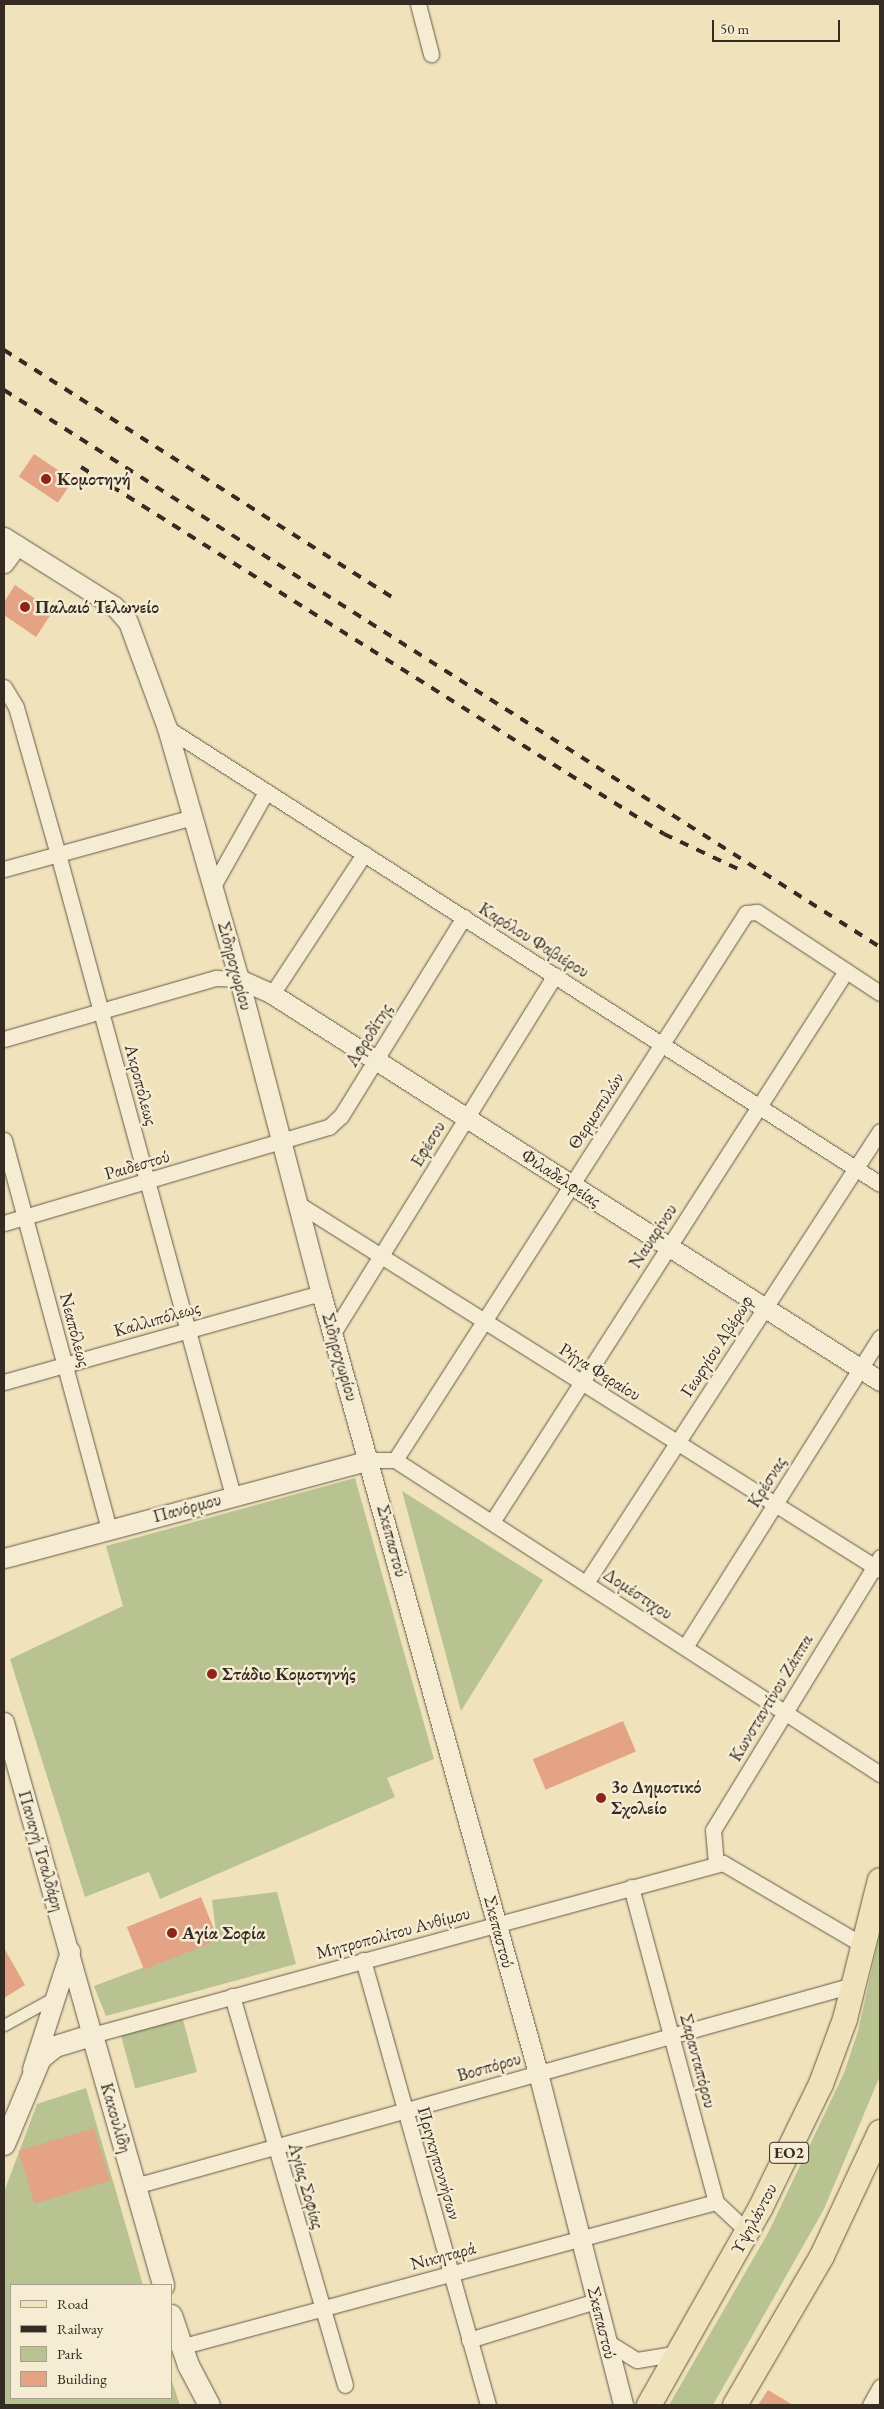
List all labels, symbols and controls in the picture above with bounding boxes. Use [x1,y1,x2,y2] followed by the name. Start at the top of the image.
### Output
[714,10,842,42] scale bar
[720,19,749,38] text: 50 m
[57,468,131,490] place label: Κομοτηνή
[39,472,53,486] marker: Κομοτηνή
[35,596,159,618] place label: Παλαιό Τελωνείο
[19,601,31,613] marker: Παλαιό Τελωνείο
[475,897,593,983] street label: Καρόλου Φαβιέρου
[213,919,257,1013] street label: Σιδηροχωρίου
[341,999,397,1071] street label: Αφροδίτης
[120,1042,162,1128] street label: Ακροπόλεως
[563,1068,629,1154] street label: Θερμοπυλών
[406,1117,450,1171] street label: Εφέσου
[517,1144,605,1212] street label: Φιλαδελφείας
[102,1145,172,1185] street label: Ραιδεστού
[624,1200,682,1272] street label: Ναυαρίνου
[55,1291,95,1369] street label: Νεαπόλεως
[676,1291,758,1401] street label: Γεωργίου Αβέρωφ
[111,1296,203,1342] street label: Καλλιπόλεως
[317,1310,363,1404] street label: Σιδηροχωρίου
[555,1338,645,1406] street label: Ρήγα Φεραίου
[743,1452,791,1512] street label: Κρέσνας
[150,1489,224,1527] street label: Πανόρμου
[372,1503,412,1579] street label: Σκεπαστού
[599,1564,677,1624] street label: Δομέστιχου
[725,1630,817,1766] street label: Κωνσταντίνου Ζάππα
[222,1663,356,1685] place label: Στάδιο Κομοτηνής
[206,1668,218,1680] marker: Στάδιο Κομοτηνής
[611,1777,701,1820] place label: 3ο Δημοτικό Σχολείο
[13,1788,69,1914] street label: Παναγή Τσαλδάρη
[595,1792,607,1804] marker: 3ο Δημοτικό Σχολείο
[479,1894,519,1970] street label: Σκεπαστού
[314,1902,472,1964] street label: Μητροπολίτου Ανθίμου
[182,1922,265,1944] place label: Αγία Σοφία
[166,1927,178,1939] marker: Αγία Σοφία
[675,2011,721,2111] street label: Σαρανταπόρου
[454,2048,524,2086] street label: Βοσπόρου
[96,2080,136,2156] street label: Κακουλίδη
[413,2104,465,2222] street label: Πριγκηποννήσων
[283,2140,329,2232] street label: Αγίας Σοφίας
[769,2140,809,2166] road number: ΕΟ2
[726,2180,782,2258] street label: Υψηλάντου
[408,2237,478,2275] street label: Νικηταρά
[10,2284,172,2399] legend
[583,2285,621,2361] street label: Σκεπαστού
[57,2294,88,2313] text: Road
[57,2319,103,2338] text: Railway
[57,2344,83,2363] text: Park
[57,2369,107,2388] text: Building

